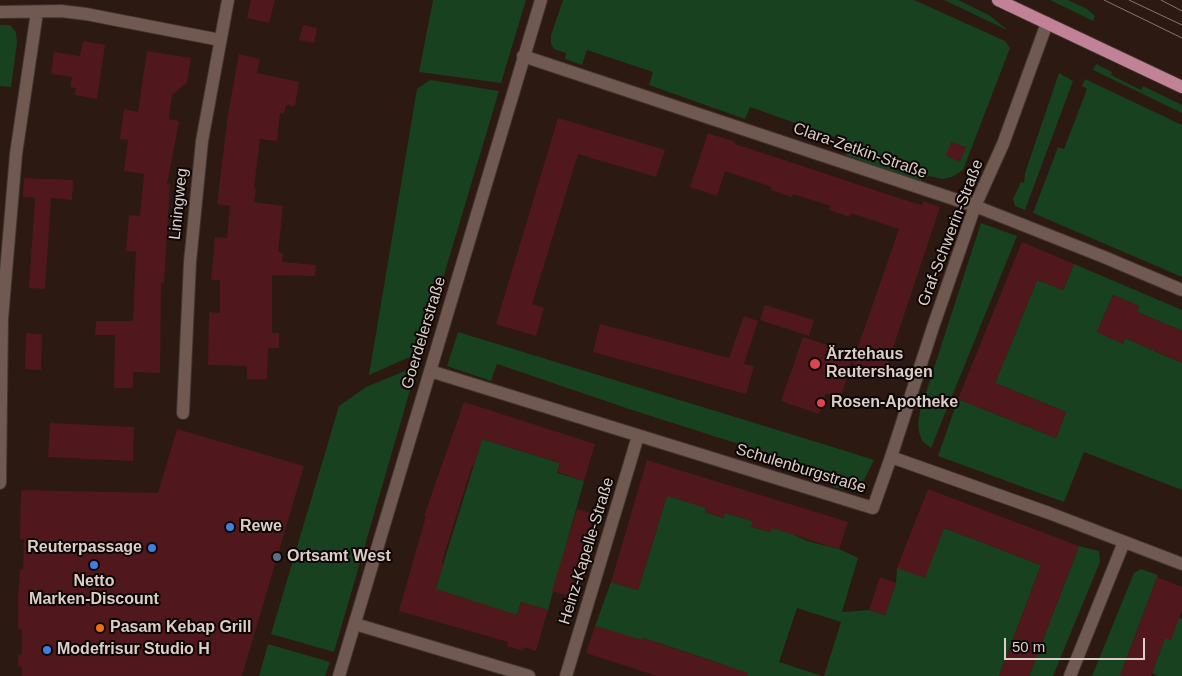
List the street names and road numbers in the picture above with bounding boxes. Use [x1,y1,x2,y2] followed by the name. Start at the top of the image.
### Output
[790,119,930,183] street label: Clara-Zetkin-Straße
[914,157,988,309] street label: Graf-Schwerin-Straße
[166,167,192,241] street label: Liningweg
[398,274,450,392] street label: Goerdelerstraße
[734,440,868,498] street label: Schulenburgstraße
[555,475,619,627] street label: Heinz-Kapelle-Straße

